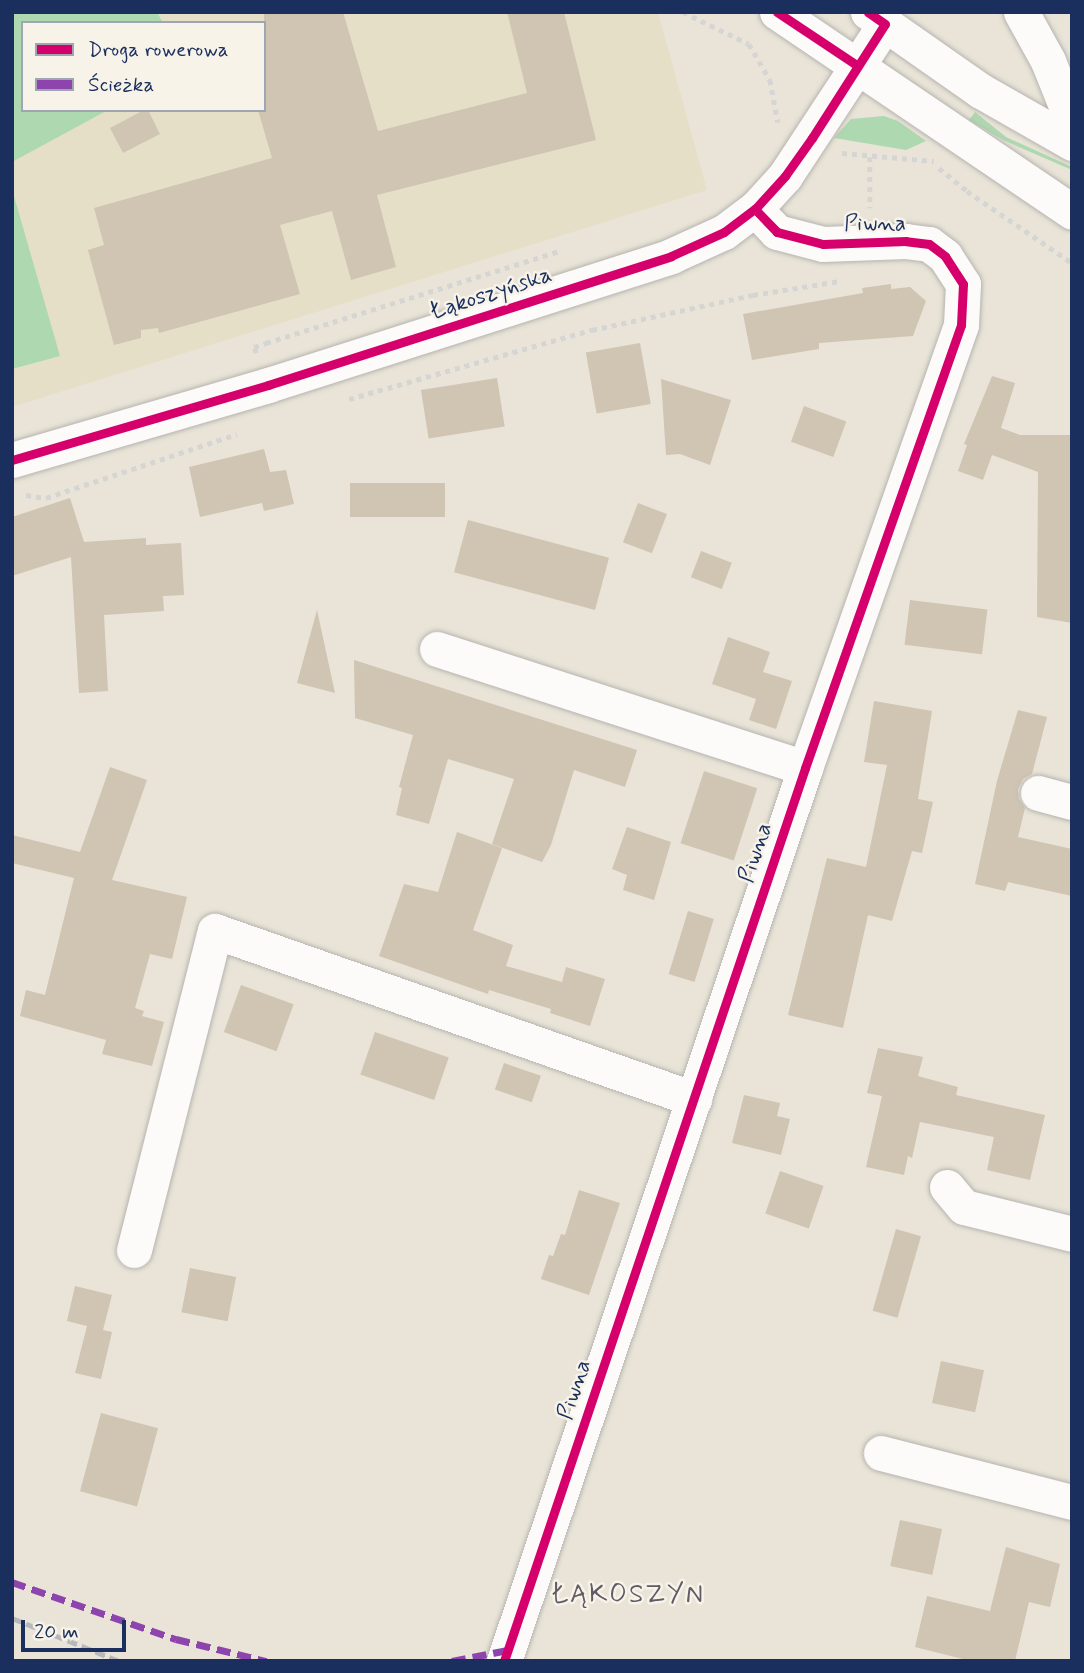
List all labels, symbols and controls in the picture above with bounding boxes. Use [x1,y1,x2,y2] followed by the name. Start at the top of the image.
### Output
[21,21,266,112] legend
[88,36,229,64] text: Droga rowerowa
[88,71,154,99] text: Ścieżka
[844,210,906,238] street label: Piwna
[427,261,555,327] street label: Łąkoszyńska
[733,819,779,887] street label: Piwna
[552,1356,598,1424] street label: Piwna
[553,1580,703,1612] district label: ŁĄKOSZYN
[24,1606,130,1650] scale bar
[34,1618,79,1646] text: 20 m

